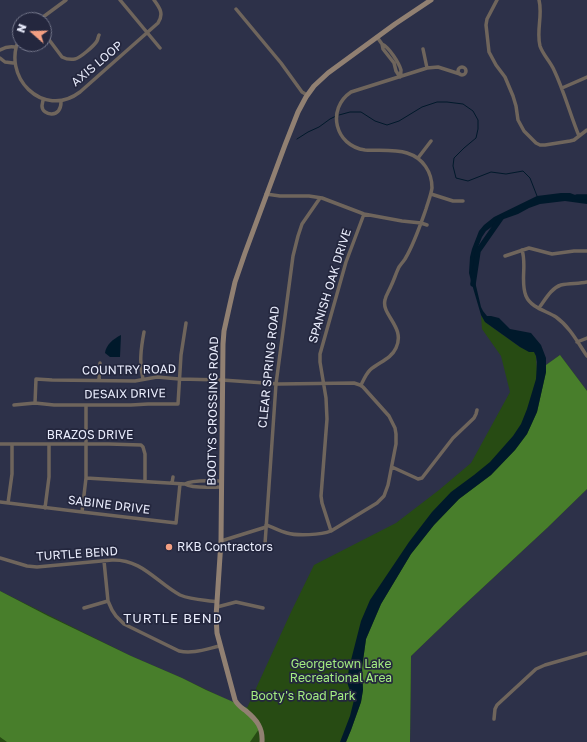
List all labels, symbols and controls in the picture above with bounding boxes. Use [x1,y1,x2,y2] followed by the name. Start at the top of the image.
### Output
[12,12,52,52] north arrow
[14,22,29,34] text: N
[68,38,126,90] street label: AXIS LOOP
[306,227,354,345] street label: SPANISH OAK DRIVE
[255,305,283,429] street label: CLEAR SPRING ROAD
[204,336,222,486] street label: BOOTYS CROSSING ROAD
[82,362,176,378] street label: COUNTRY ROAD
[84,386,166,402] street label: DESAIX DRIVE
[47,428,133,442] street label: BRAZOS DRIVE
[67,493,151,517] street label: SABINE DRIVE
[177,540,273,554] place label: RKB Contractors
[164,542,174,552] marker: RKB Contractors
[36,544,118,564] street label: TURTLE BEND
[123,611,223,627] district label: TURTLE BEND
[290,657,392,685] park label: Georgetown Lake Recreational Area
[250,689,356,703] park label: Booty's Road Park

